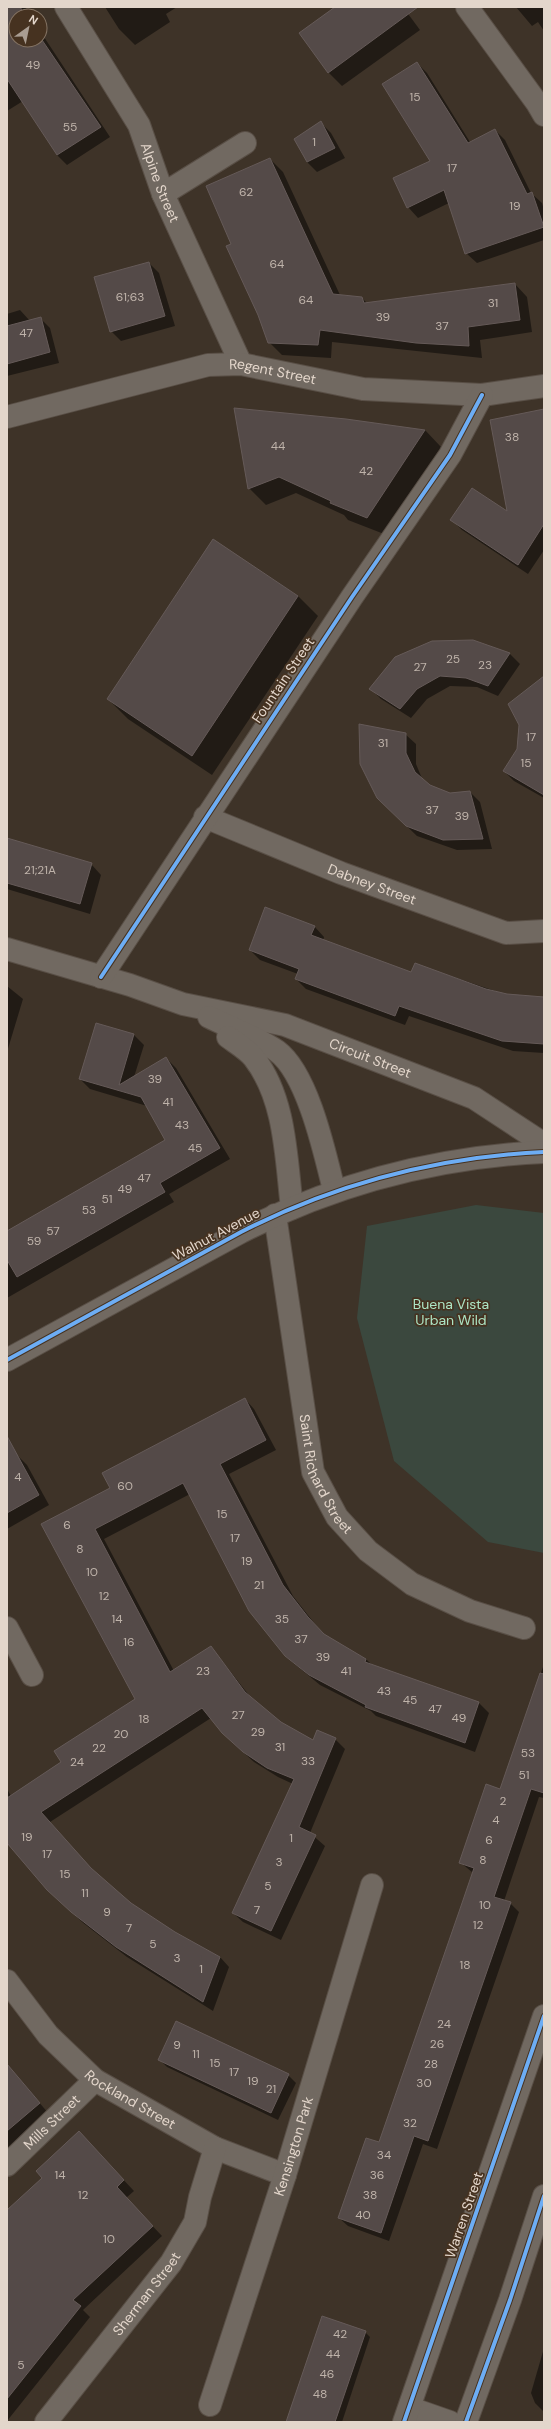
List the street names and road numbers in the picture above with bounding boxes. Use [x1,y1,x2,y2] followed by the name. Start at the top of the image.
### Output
[137,140,184,225] street label: Alpine Street
[229,354,318,388] street label: Regent Street
[248,634,318,726] street label: Fountain Street
[325,860,419,909] street label: Dabney Street
[327,1034,414,1082] street label: Circuit Street
[169,1203,263,1265] street label: Walnut Avenue
[296,1413,357,1538] street label: Saint Richard Street
[81,2066,179,2133] street label: Rockland Street
[19,2090,84,2153] street label: Mills Street
[270,2094,317,2198] street label: Kensington Park
[441,2170,487,2260] street label: Warren Street
[108,2249,184,2339] street label: Sherman Street

